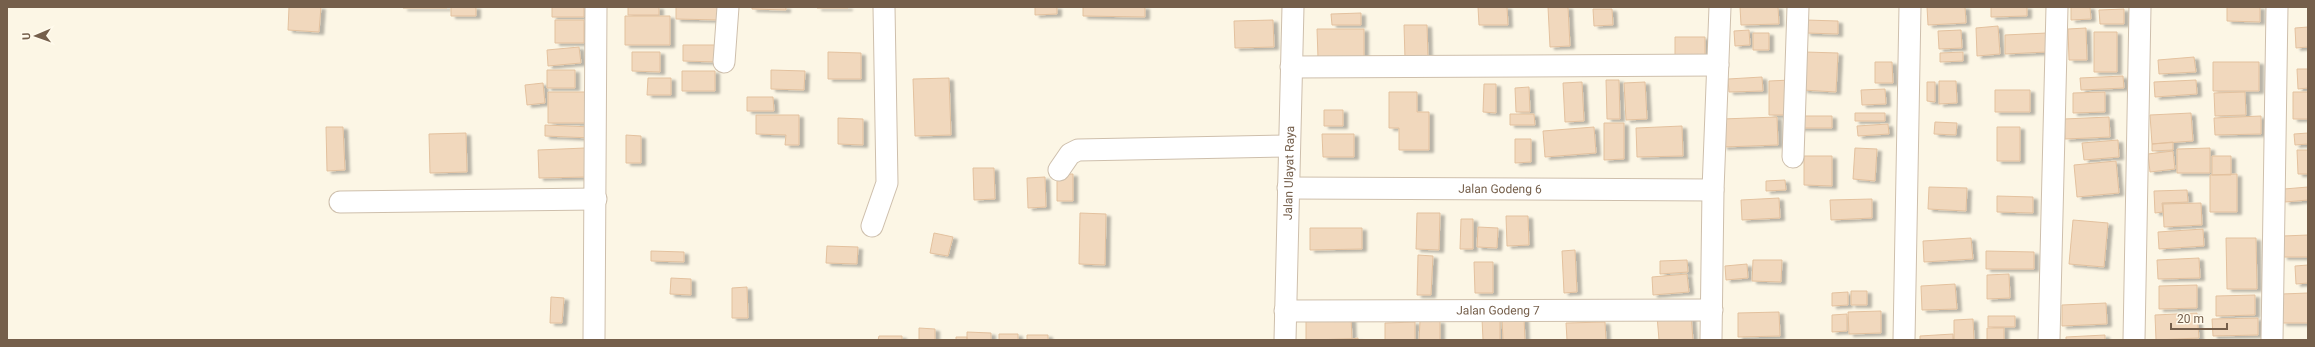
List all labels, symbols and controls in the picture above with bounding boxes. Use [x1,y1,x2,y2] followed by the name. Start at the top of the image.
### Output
[16,16,56,56] north arrow
[20,32,33,40] text: U
[1281,126,1297,220] street label: Jalan Ulayat Raya
[1458,182,1542,196] street label: Jalan Godeng 6
[1456,303,1540,318] street label: Jalan Godeng 7
[2171,305,2227,331] scale bar
[2177,312,2204,326] text: 20 m

